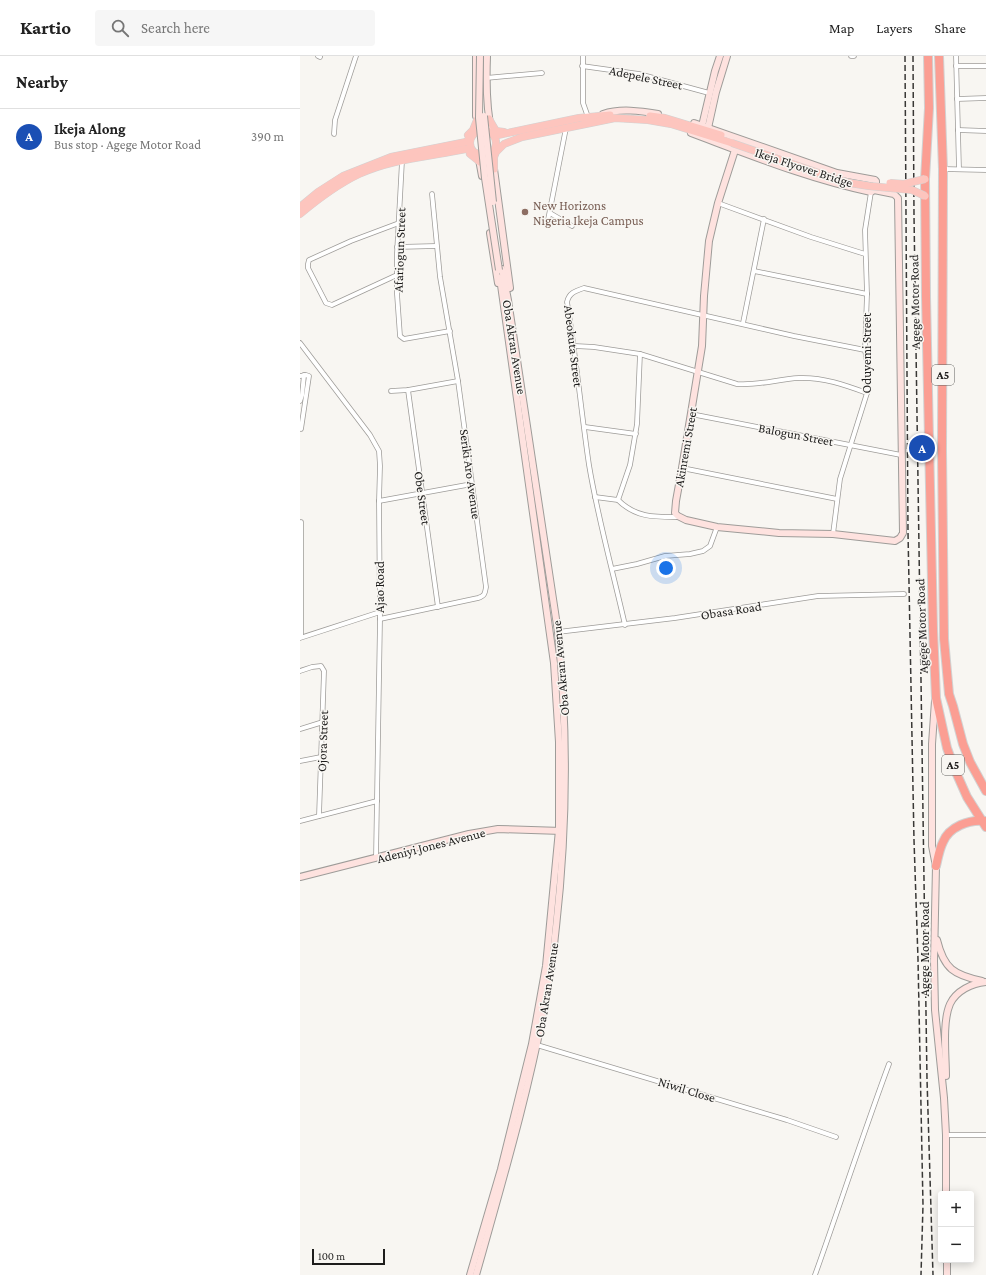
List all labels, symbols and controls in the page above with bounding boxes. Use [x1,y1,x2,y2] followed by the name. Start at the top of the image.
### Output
[95,10,375,46] search box
[20,17,71,38] text: Kartio
[109,17,131,39] icon: search
[141,20,210,36] text: Search here
[829,20,854,36] text: Map
[876,20,913,36] text: Layers
[935,20,966,36] text: Share
[608,62,685,93] street label: Adepele Street
[16,73,68,92] text: Nearby
[54,121,126,137] text: Ikeja Along
[25,129,33,144] text: A
[251,129,284,144] text: 390 m
[54,137,201,152] text: Bus stop · Agege Motor Road
[753,145,855,191] street label: Ikeja Flyover Bridge
[533,198,644,229] place label: New Horizons Nigeria Ikeja Campus
[391,207,408,293] street label: Afariogun Street
[520,207,530,217] marker: New Horizons Nigeria Ikeja Campus
[906,254,923,350] street label: Agege Motor Road
[500,299,529,396] street label: Oba Akran Avenue
[561,304,586,389] street label: Abeokuta Street
[859,312,874,393] street label: Oduyemi Street
[932,365,954,385] road number: A5
[671,405,700,488] street label: Akinremi Street
[757,420,835,449] street label: Balogun Street
[457,428,484,520] street label: Seriki Aro Avenue
[909,433,935,463] pin: A
[411,470,434,527] street label: Obe Street
[656,558,676,578] your location
[372,561,388,613] street label: Ajao Road
[912,578,931,674] street label: Agege Motor Road
[700,598,763,623] street label: Obasa Road
[549,619,572,716] street label: Oba Akran Avenue
[314,709,332,772] street label: Ojora Street
[942,755,964,775] road number: A5
[375,825,487,866] street label: Adeniyi Jones Avenue
[917,901,932,996] street label: Agege Motor Road
[532,941,561,1038] street label: Oba Akran Avenue
[656,1074,718,1105] street label: Niwil Close
[938,1191,974,1263] map controls
[938,1191,974,1227] button: +
[938,1227,974,1263] button: −
[312,1247,385,1266] scale bar
[318,1250,345,1262] text: 100 m

